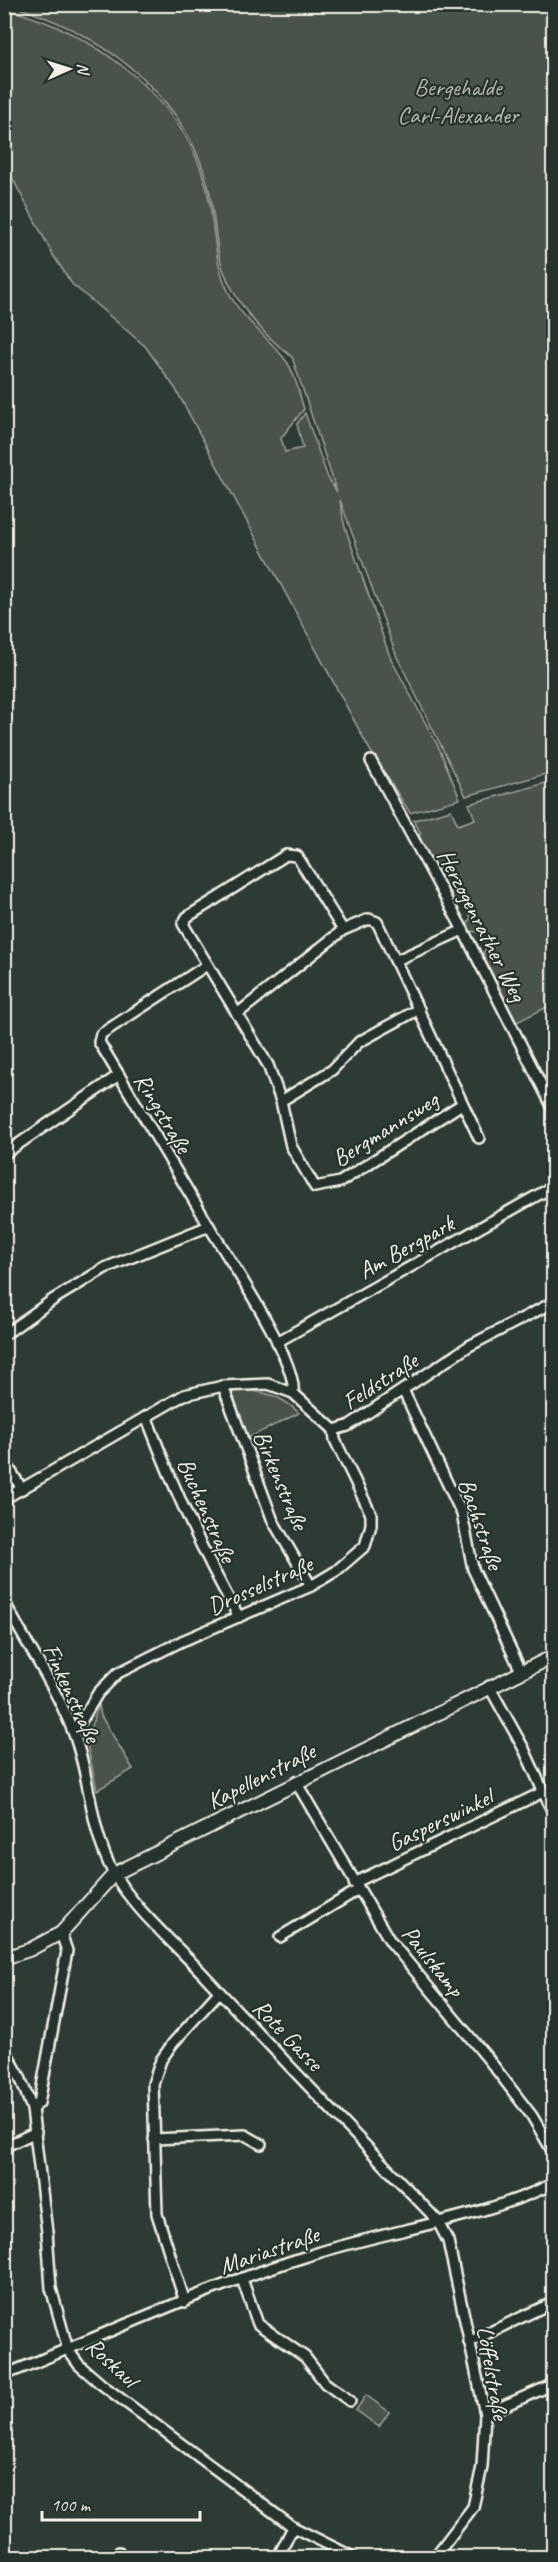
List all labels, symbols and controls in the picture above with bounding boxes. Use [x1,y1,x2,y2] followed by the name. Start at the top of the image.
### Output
[39,39,99,99] north arrow
[73,63,93,77] text: N
[398,72,521,130] park label: Bergehalde Carl-Alexander
[431,844,534,1008] street label: Herzogenrather Weg
[127,1067,200,1161] street label: Ringstraße
[327,1083,446,1173] street label: Bergmannsweg
[353,1207,461,1286] street label: Am Bergpark
[337,1344,425,1416] street label: Feldstraße
[247,1426,316,1536] street label: Birkenstraße
[171,1453,244,1569] street label: Buchenstraße
[451,1475,511,1575] street label: Bachstraße
[203,1548,319,1621] street label: Drosselstraße
[36,1639,109,1749] street label: Finkenstraße
[202,1735,322,1816] street label: Kapellenstraße
[383,1780,501,1858] street label: Gasperswinkel
[395,1919,472,2004] street label: Paulskamp
[246,1993,331,2079] street label: Rote Gasse
[215,2218,325,2281] street label: Mariastraße
[470,2324,516,2424] street label: Löffelstraße
[80,2330,147,2396] street label: Roskaul
[42,2484,200,2522] scale bar
[51,2494,92,2516] text: 100 m

